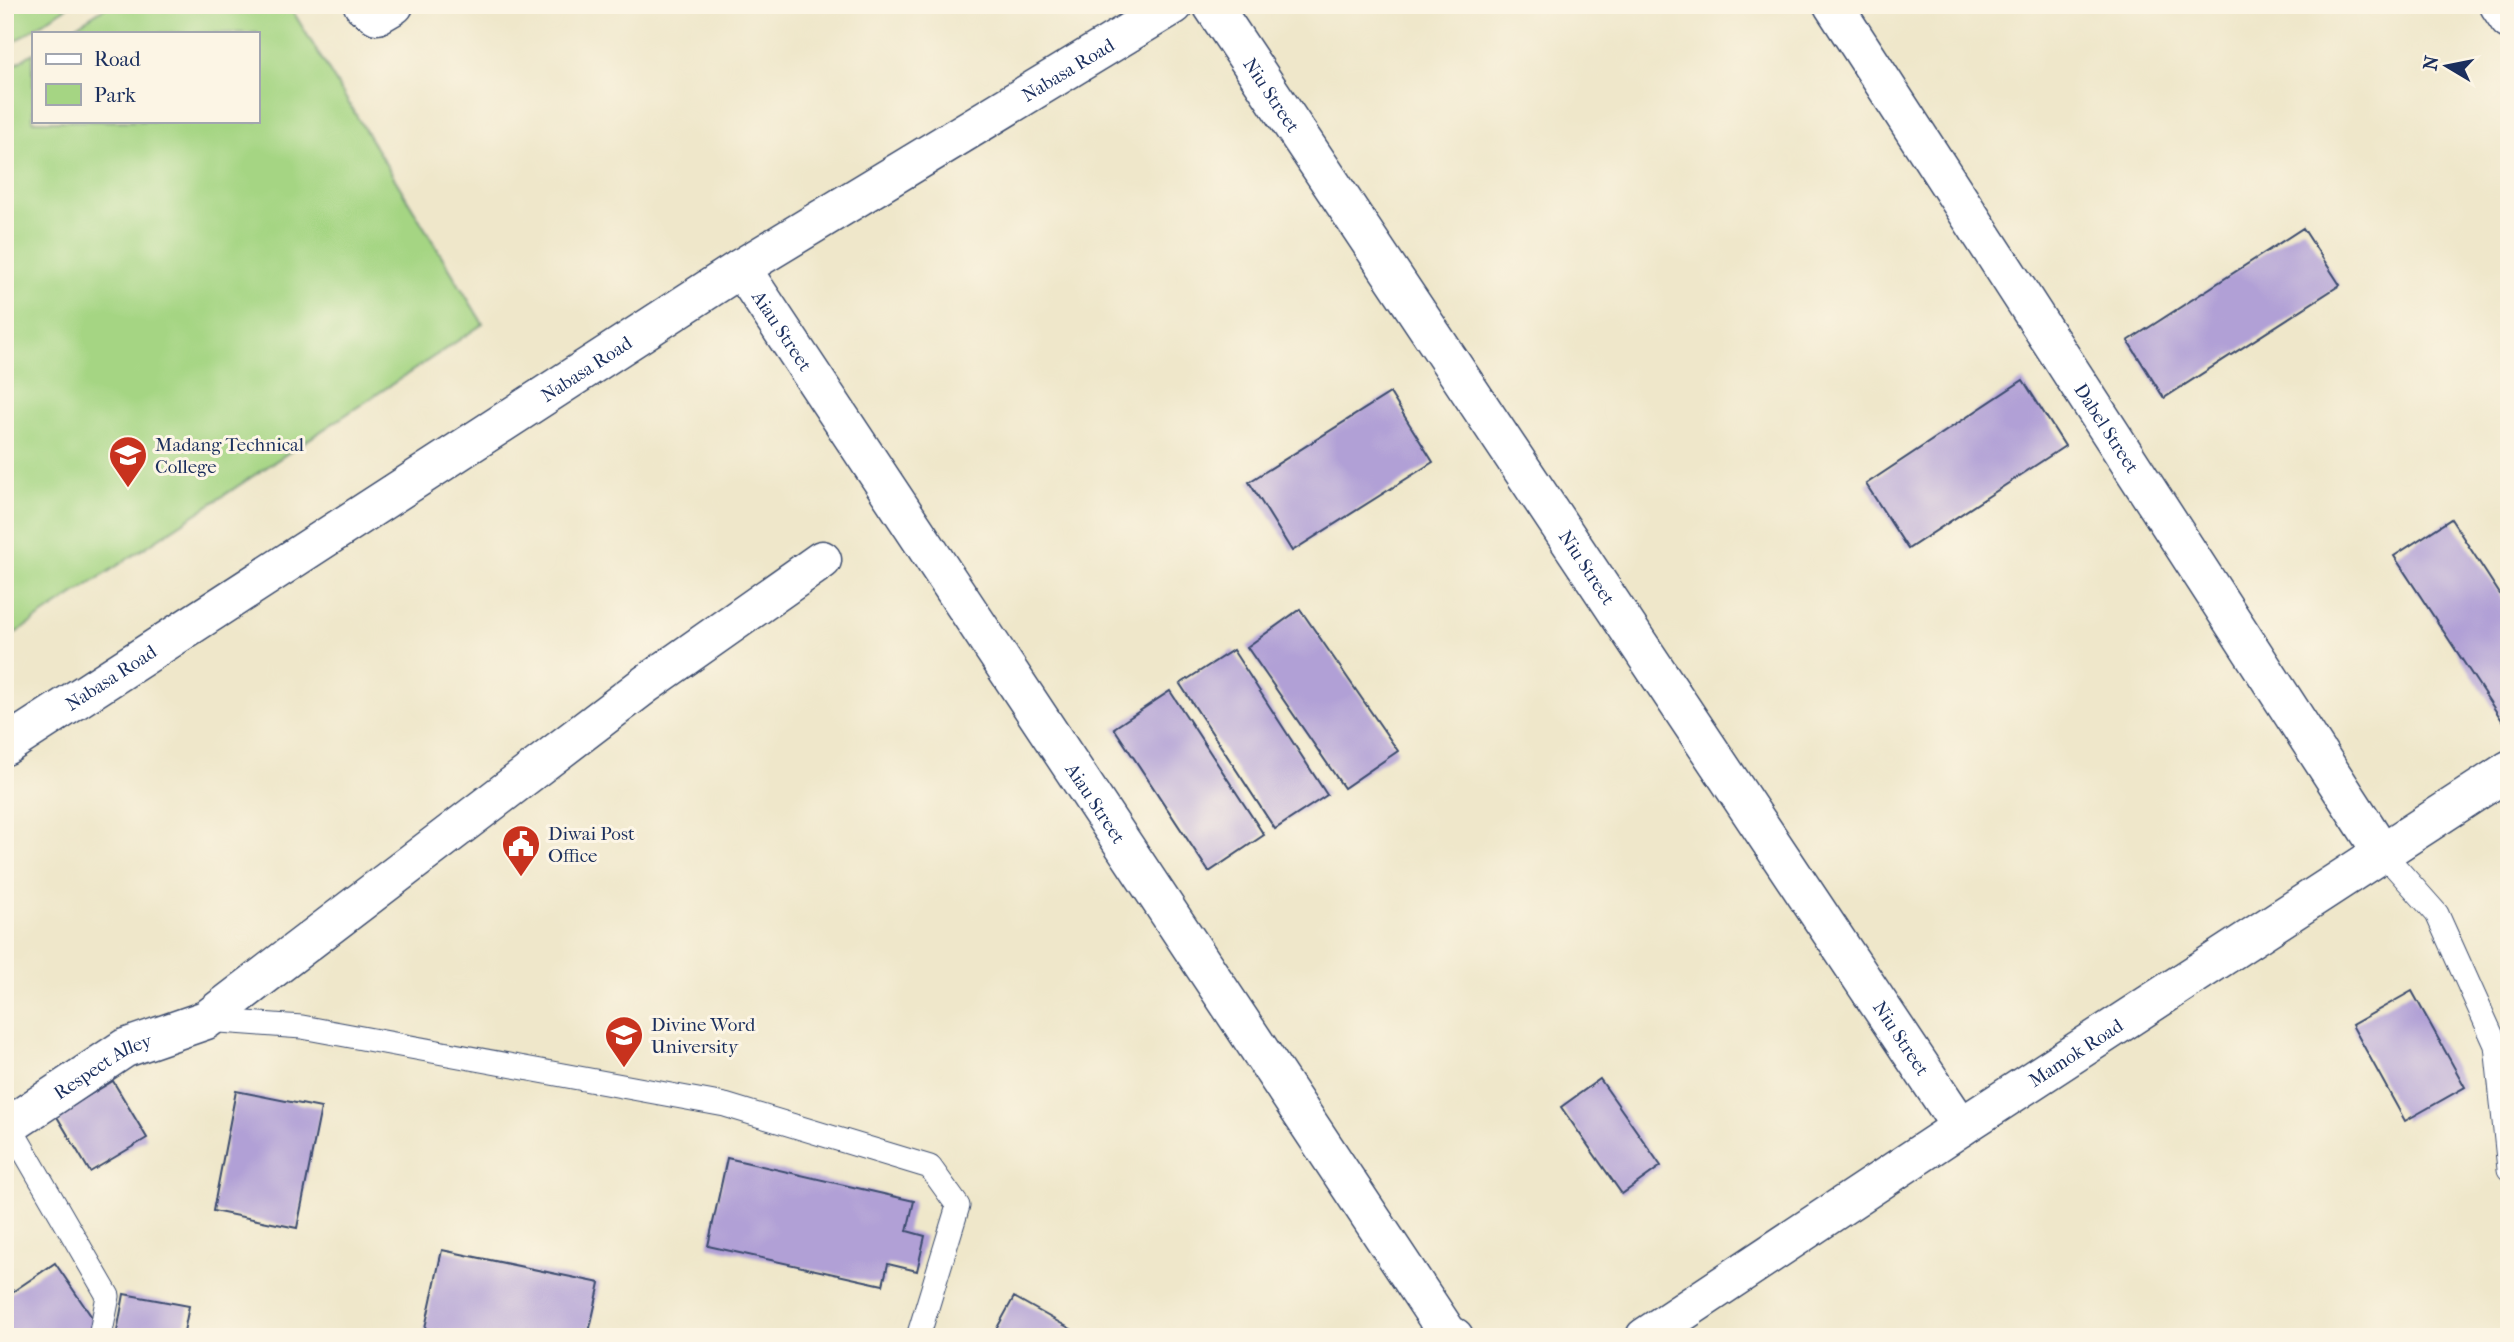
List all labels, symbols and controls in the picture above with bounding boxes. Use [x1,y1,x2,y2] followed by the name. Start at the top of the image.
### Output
[32,32,259,122] legend
[2412,32,2482,102] north arrow
[1018,34,1119,107] street label: Nabasa Road
[94,47,141,71] text: Road
[1238,54,1304,137] street label: Niu Street
[2419,54,2443,72] text: N
[94,83,136,107] text: Park
[747,286,816,376] street label: Aiau Street
[537,332,637,407] street label: Nabasa Road
[2069,380,2143,477] street label: Dabel Street
[107,434,149,489] school or university icon: Madang Technical College
[155,434,304,478] place label: Madang Technical College
[1554,526,1619,609] street label: Niu Street
[62,640,161,716] street label: Nabasa Road
[1060,758,1130,848] street label: Aiau Street
[500,823,542,878] public building icon: Diwai Post Office
[548,823,635,867] place label: Diwai Post Office
[1868,997,1934,1080] street label: Niu Street
[603,1014,645,1069] school or university icon: Divine Word University
[651,1014,756,1058] place label: Divine Word University
[2025,1014,2128,1092] street label: Mamok Road
[50,1029,155,1104] street label: Respect Alley

